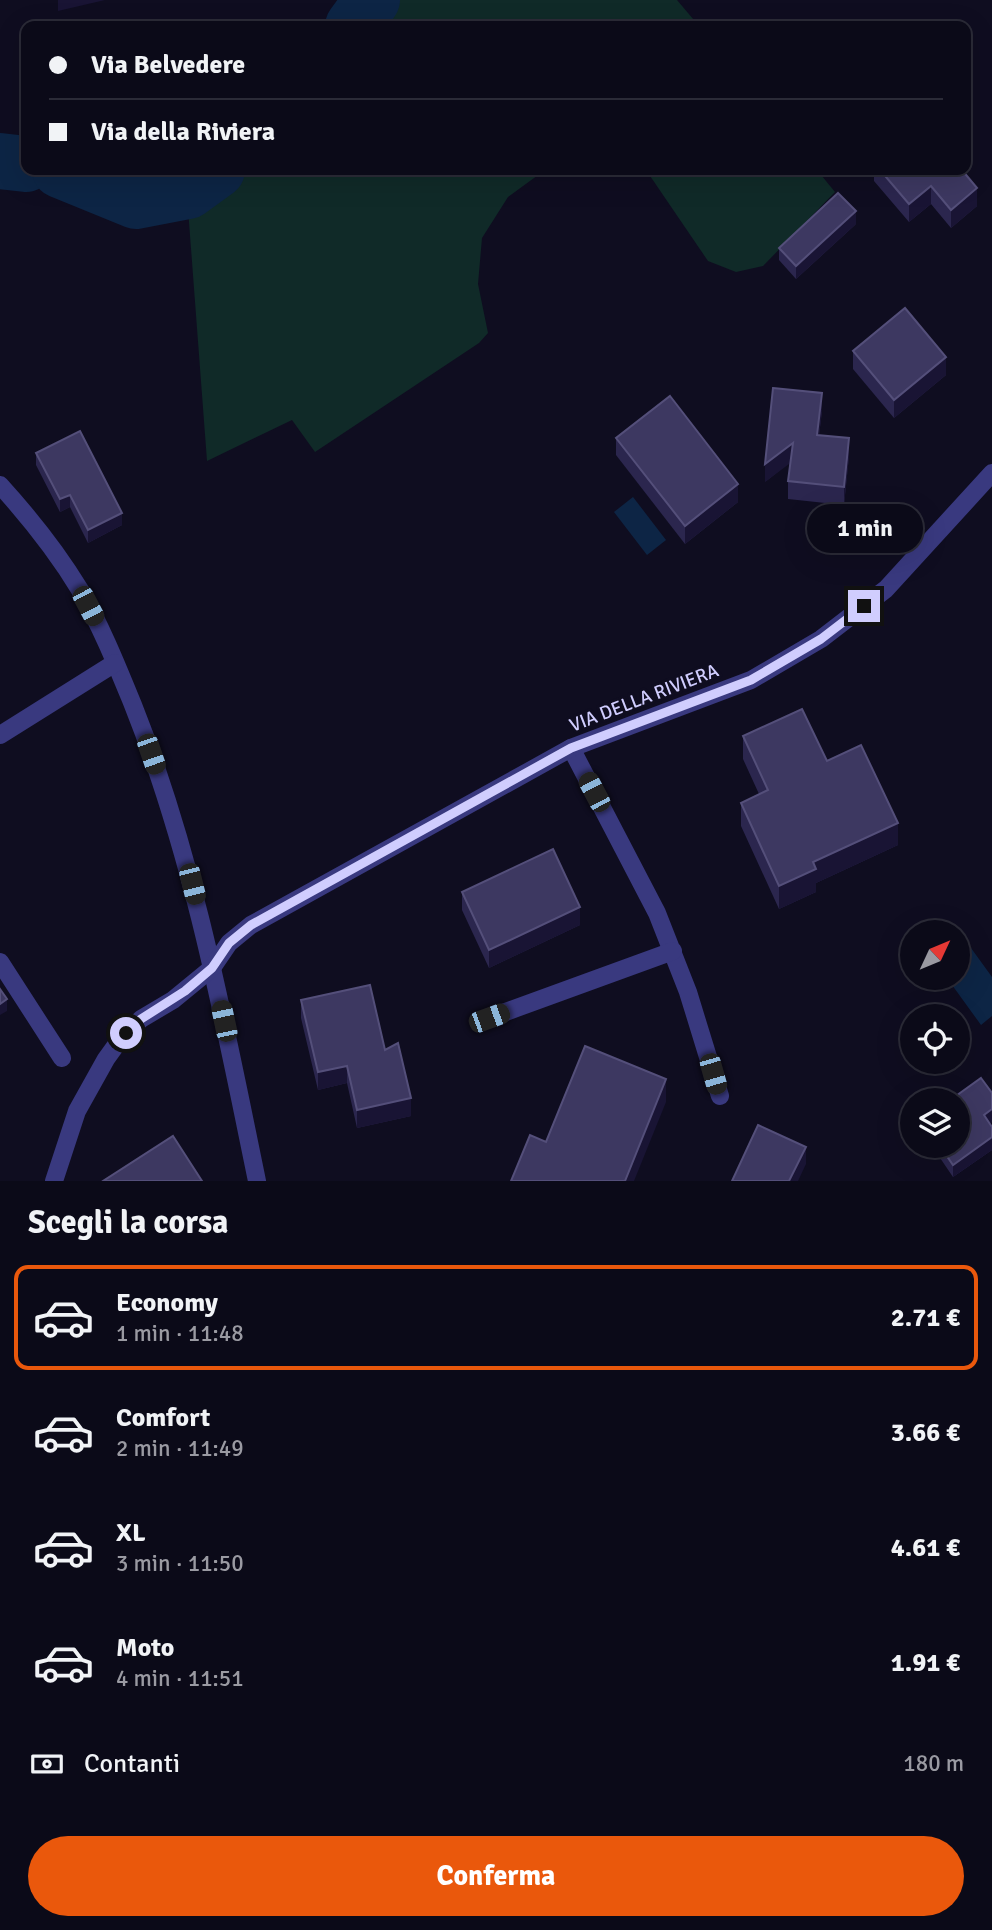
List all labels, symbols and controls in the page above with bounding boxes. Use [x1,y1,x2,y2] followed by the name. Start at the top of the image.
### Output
[91,49,245,81] text: Via Belvedere
[91,116,275,148] text: Via della Riviera
[806,504,922,554] callout: 1 min
[837,514,893,543] text: 1 min
[69,583,108,629] car
[848,590,880,622] route end
[566,658,722,737] street label: VIA DELLA RIVIERA
[135,731,168,777] car
[575,769,614,815] car
[177,861,208,907] car
[900,920,970,990] north arrow
[900,920,970,1158] map controls
[210,998,239,1044] car
[466,1001,513,1035] car
[900,1004,970,1074] button: locate
[110,1017,142,1049] route start
[698,1051,729,1097] car
[900,1088,970,1158] button: layers
[28,1203,229,1242] text: Scegli la corsa
[32,1286,95,1349] icon: car
[116,1287,218,1319] text: Economy
[891,1302,960,1334] text: 2.71 €
[116,1319,244,1348] text: 1 min · 11:48
[32,1401,95,1464] icon: car
[116,1402,210,1434] text: Comfort
[891,1417,960,1449] text: 3.66 €
[116,1434,244,1463] text: 2 min · 11:49
[32,1516,95,1579] icon: car
[116,1517,146,1549] text: XL
[891,1532,960,1564] text: 4.61 €
[116,1549,244,1578] text: 3 min · 11:50
[32,1631,95,1694] icon: car
[116,1632,174,1664] text: Moto
[891,1647,960,1679] text: 1.91 €
[116,1664,244,1693] text: 4 min · 11:51
[28,1745,66,1783] icon: cash
[84,1748,180,1780] text: Contanti
[903,1749,964,1778] text: 180 m
[28,1836,964,1916] button: Conferma

